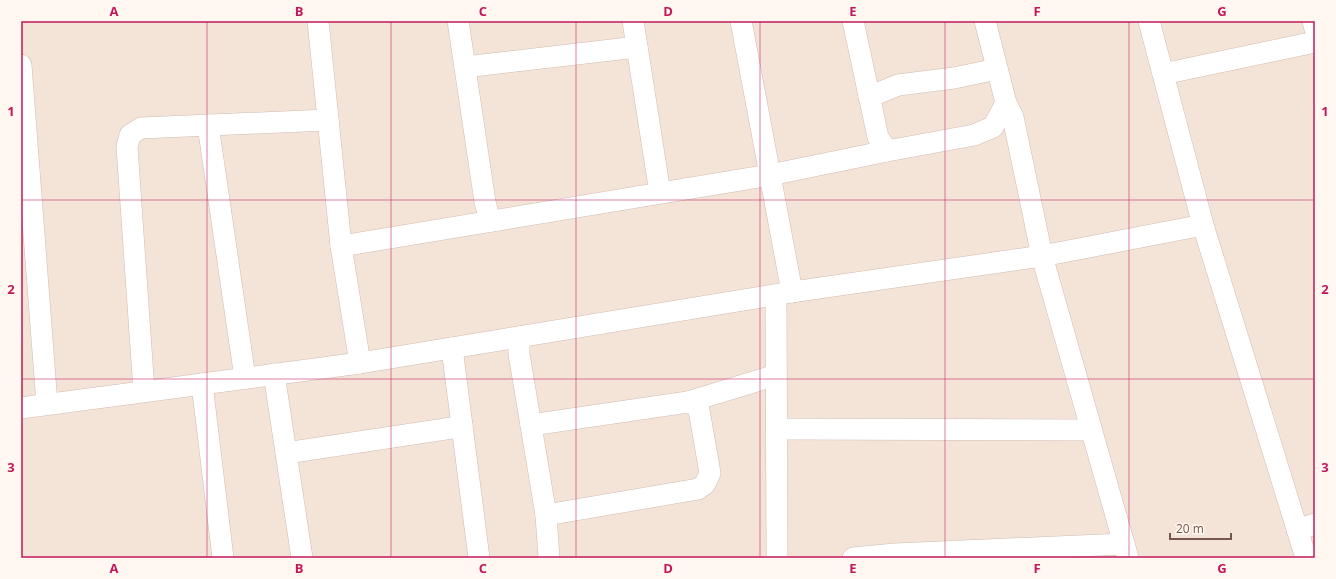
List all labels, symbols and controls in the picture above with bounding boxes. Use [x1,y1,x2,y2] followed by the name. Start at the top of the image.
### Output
[110,2,119,20] text: A
[295,2,304,20] text: B
[479,2,487,20] text: C
[663,2,673,20] text: D
[849,2,857,20] text: E
[1033,2,1041,20] text: F
[1217,2,1227,20] text: G
[7,102,15,120] text: 1
[1321,102,1329,120] text: 1
[7,280,15,298] text: 2
[1321,280,1329,298] text: 2
[7,458,15,476] text: 3
[1321,458,1329,476] text: 3
[1170,515,1231,541] scale bar
[1176,520,1204,537] text: 20 m
[110,559,119,577] text: A
[295,559,304,577] text: B
[479,559,487,577] text: C
[663,559,673,577] text: D
[849,559,857,577] text: E
[1033,559,1041,577] text: F
[1217,559,1227,577] text: G

